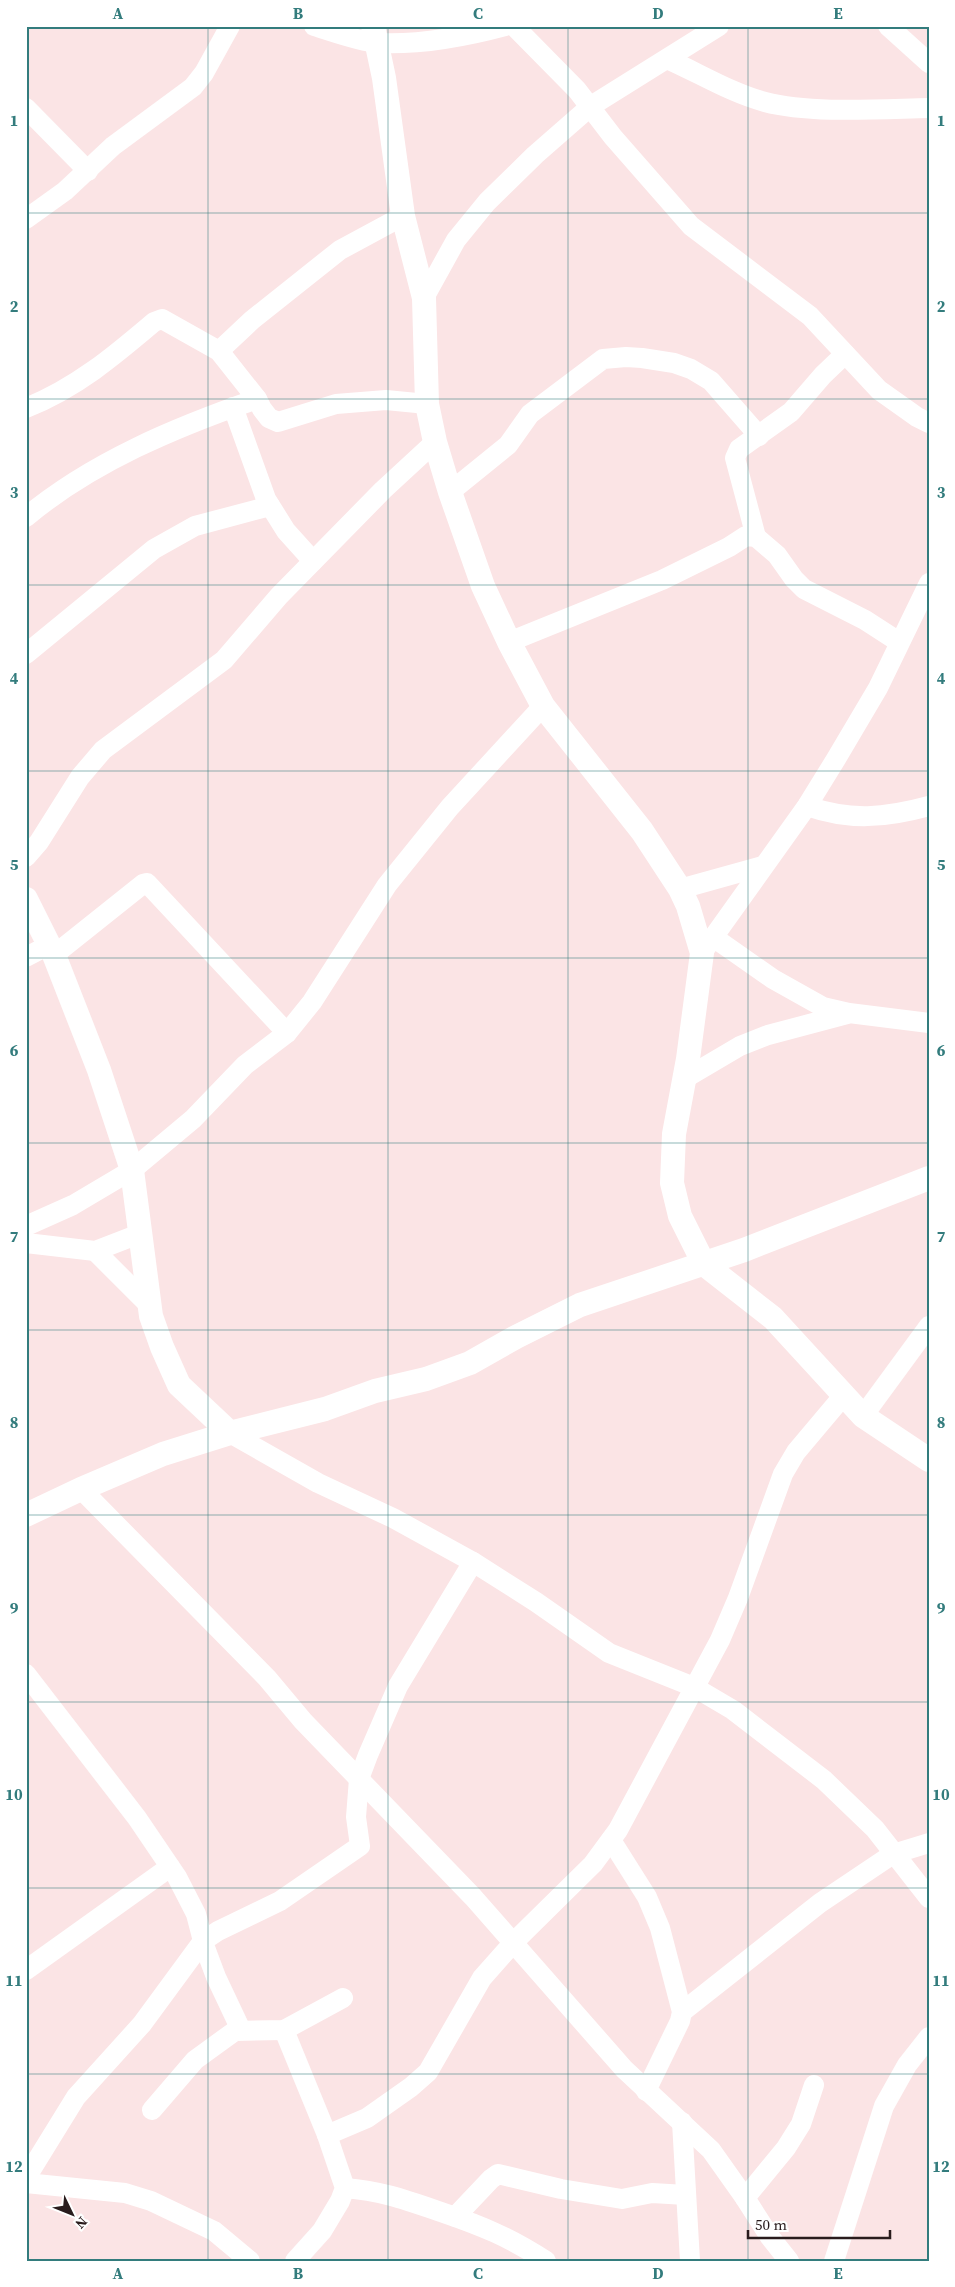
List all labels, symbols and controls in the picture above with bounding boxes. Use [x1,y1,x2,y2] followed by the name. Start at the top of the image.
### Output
[113,2,124,24] text: A
[293,2,304,24] text: B
[473,2,483,24] text: C
[652,2,664,24] text: D
[833,2,843,24] text: E
[10,109,18,131] text: 1
[937,109,945,131] text: 1
[10,295,19,317] text: 2
[937,295,946,317] text: 2
[10,481,19,503] text: 3
[937,481,946,503] text: 3
[10,667,19,689] text: 4
[937,667,946,689] text: 4
[10,853,19,875] text: 5
[937,853,946,875] text: 5
[10,1039,19,1061] text: 6
[937,1039,946,1061] text: 6
[10,1225,19,1247] text: 7
[937,1225,946,1247] text: 7
[10,1411,18,1433] text: 8
[937,1411,945,1433] text: 8
[10,1597,19,1619] text: 9
[937,1597,946,1619] text: 9
[5,1783,23,1805] text: 10
[932,1783,950,1805] text: 10
[5,1969,23,1991] text: 11
[932,1969,950,1991] text: 11
[5,2155,23,2177] text: 12
[932,2155,950,2177] text: 12
[48,2190,98,2240] north arrow
[748,2207,890,2239] scale bar
[71,2212,92,2233] text: N
[755,2214,787,2235] text: 50 m
[113,2262,124,2284] text: A
[293,2262,304,2284] text: B
[473,2262,483,2284] text: C
[652,2262,664,2284] text: D
[833,2262,843,2284] text: E

